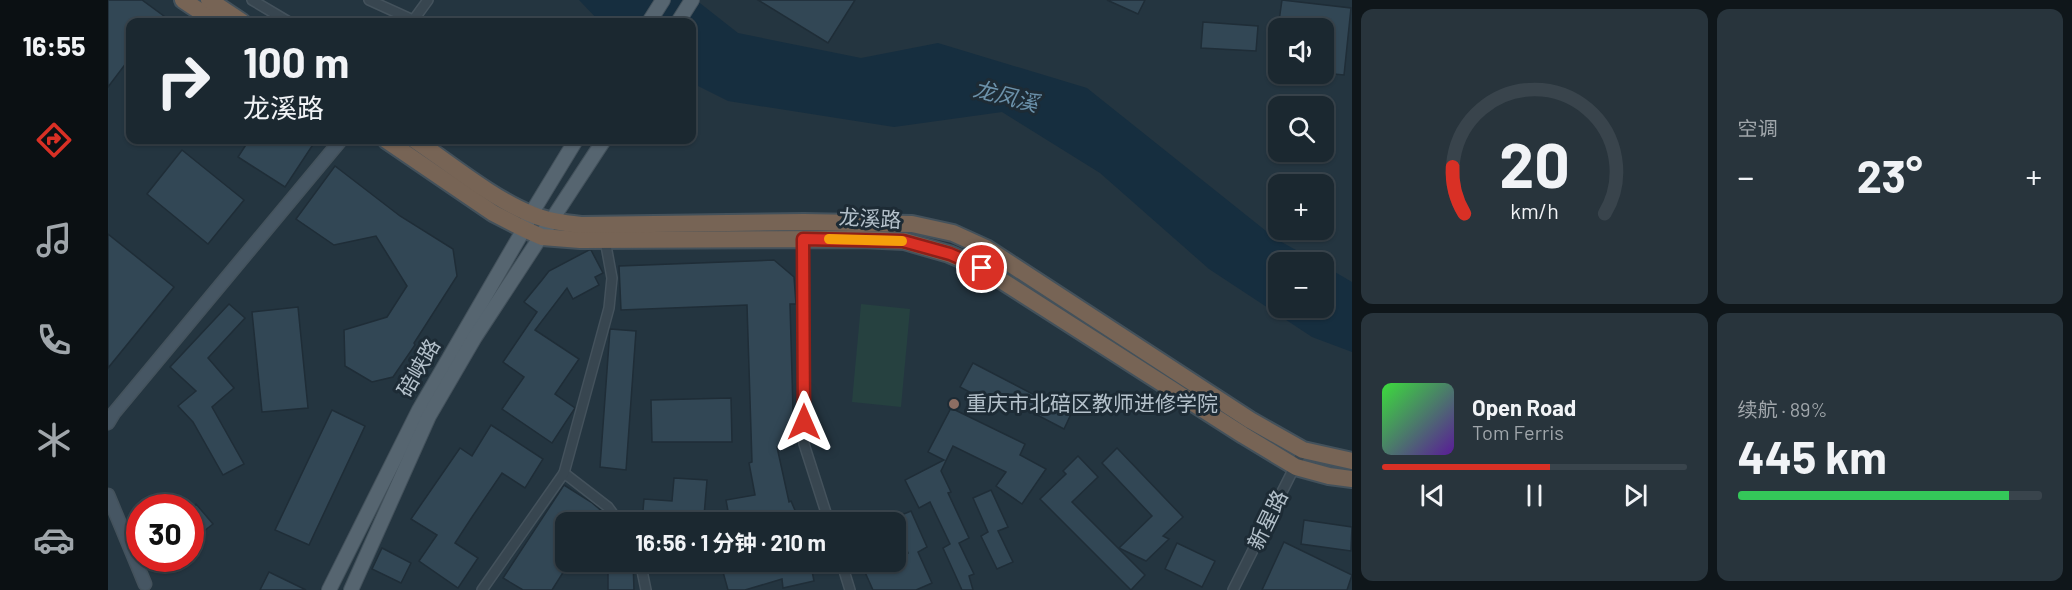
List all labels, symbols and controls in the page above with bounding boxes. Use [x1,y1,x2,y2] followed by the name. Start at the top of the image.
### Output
[1268,18,1334,318] map controls
[1268,18,1334,84] button: sound
[23,29,86,61] text: 16:55
[243,36,349,86] text: 100 m
[144,42,222,120] icon: right
[971,74,1043,116] water label: 龙凤溪
[243,91,324,123] text: 龙溪路
[1268,96,1334,162] button: search
[1738,116,1778,140] text: 空调
[33,119,75,161] icon: directions
[1499,126,1570,200] text: 20
[1857,148,1923,202] text: 23°
[1738,156,1754,196] text: −
[2025,156,2042,196] text: +
[1268,174,1334,240] button: +
[1510,198,1559,223] text: km/h
[838,203,902,232] street label: 龙溪路
[33,219,75,261] icon: music
[956,242,1007,293] pin
[965,251,998,284] icon: arrive
[1268,252,1334,318] button: −
[33,319,75,361] icon: phone
[391,334,444,401] street label: 碚峡路
[772,390,836,454] position arrow
[966,390,1218,415] place label: 重庆市北碚区教师进修学院
[1472,394,1576,420] text: Open Road
[947,397,961,411] marker: 重庆市北碚区教师进修学院
[1738,397,1828,421] text: 续航 · 89%
[33,419,75,461] icon: climate
[1472,420,1564,444] text: Tom Ferris
[1738,429,1887,483] text: 445 km
[1416,479,1449,512] icon: previous
[1518,479,1551,512] icon: pause
[1619,479,1652,512] icon: next
[1242,486,1292,553] street label: 新星路
[126,494,204,572] speed limit sign: 30
[33,519,75,561] icon: car
[635,529,826,555] text: 16:56 · 1 分钟 · 210 m

